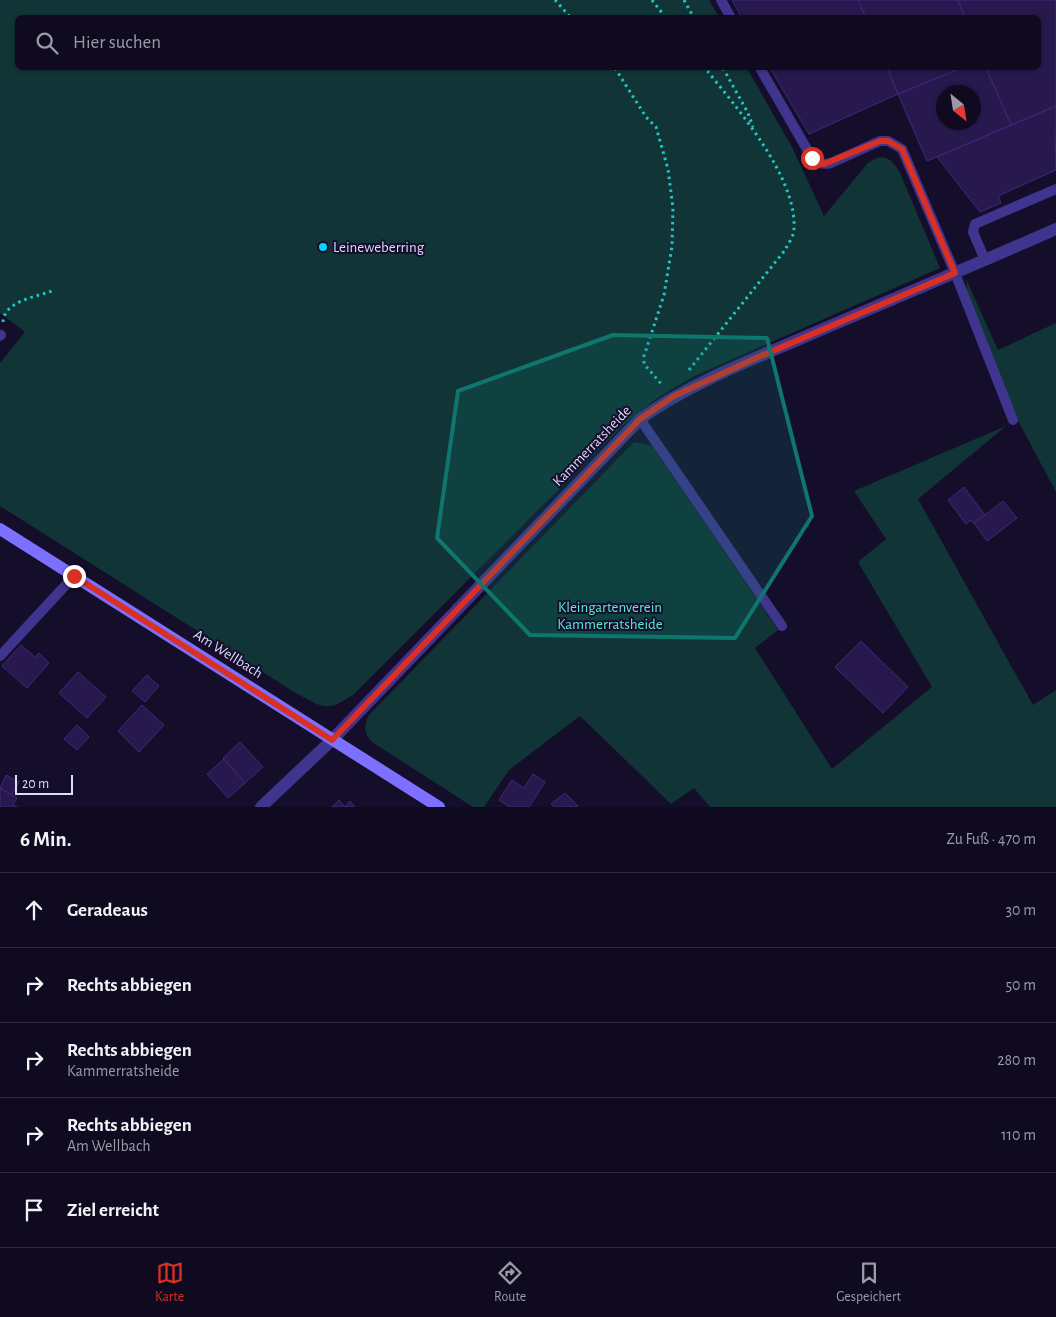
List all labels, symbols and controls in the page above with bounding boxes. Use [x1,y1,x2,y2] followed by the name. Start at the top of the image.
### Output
[15,15,1041,70] search box
[33,29,61,57] icon: search
[73,33,161,52] text: Hier suchen
[936,85,981,130] north arrow
[801,147,824,170] route start
[333,240,425,255] place label: Leineweberring
[317,241,329,253] marker: Leineweberring
[550,403,634,489] street label: Kammerratsheide
[63,565,86,588] route end
[557,600,663,632] park label: Kleingartenverein Kammerratsheide
[191,627,265,681] street label: Am Wellbach
[15,772,72,795] scale bar
[22,777,49,791] text: 20 m
[20,829,71,850] text: 6 Min.
[947,831,1036,847] text: Zu Fuß · 470 m
[20,896,48,924] icon: ahead
[67,901,148,920] text: Geradeaus
[1006,902,1036,918] text: 30 m
[20,971,48,999] icon: right
[67,976,192,995] text: Rechts abbiegen
[1005,977,1036,993] text: 50 m
[67,1041,192,1060] text: Rechts abbiegen
[20,1046,48,1074] icon: right
[997,1052,1036,1068] text: 280 m
[67,1063,179,1079] text: Kammerratsheide
[67,1116,192,1135] text: Rechts abbiegen
[20,1121,48,1149] icon: right
[1001,1127,1036,1143] text: 110 m
[67,1138,150,1154] text: Am Wellbach
[20,1196,48,1224] icon: arrive
[67,1201,159,1220] text: Ziel erreicht
[155,1259,184,1306] tab: Karte
[494,1259,526,1306] tab: Route
[836,1259,901,1306] tab: Gespeichert

